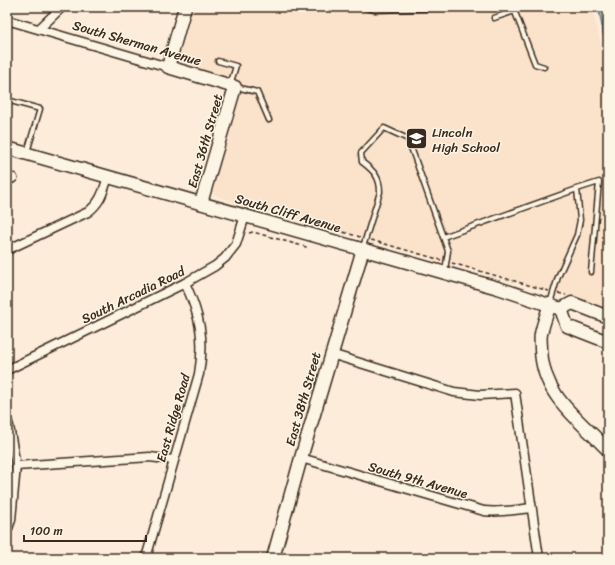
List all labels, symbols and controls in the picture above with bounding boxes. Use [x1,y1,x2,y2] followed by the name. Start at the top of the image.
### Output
[70,14,204,72] street label: South Sherman Avenue
[181,91,230,191] street label: East 36th Street
[432,121,500,159] place label: Lincoln High School
[404,126,430,152] school or university icon: Lincoln High School
[232,187,344,239] street label: South Cliff Avenue
[77,259,190,330] street label: South Arcadia Road
[279,349,328,449] street label: East 38th Street
[149,370,197,465] street label: East Ridge Road
[366,455,470,505] street label: South 9th Avenue
[24,517,146,543] scale bar
[30,520,63,542] text: 100 m

